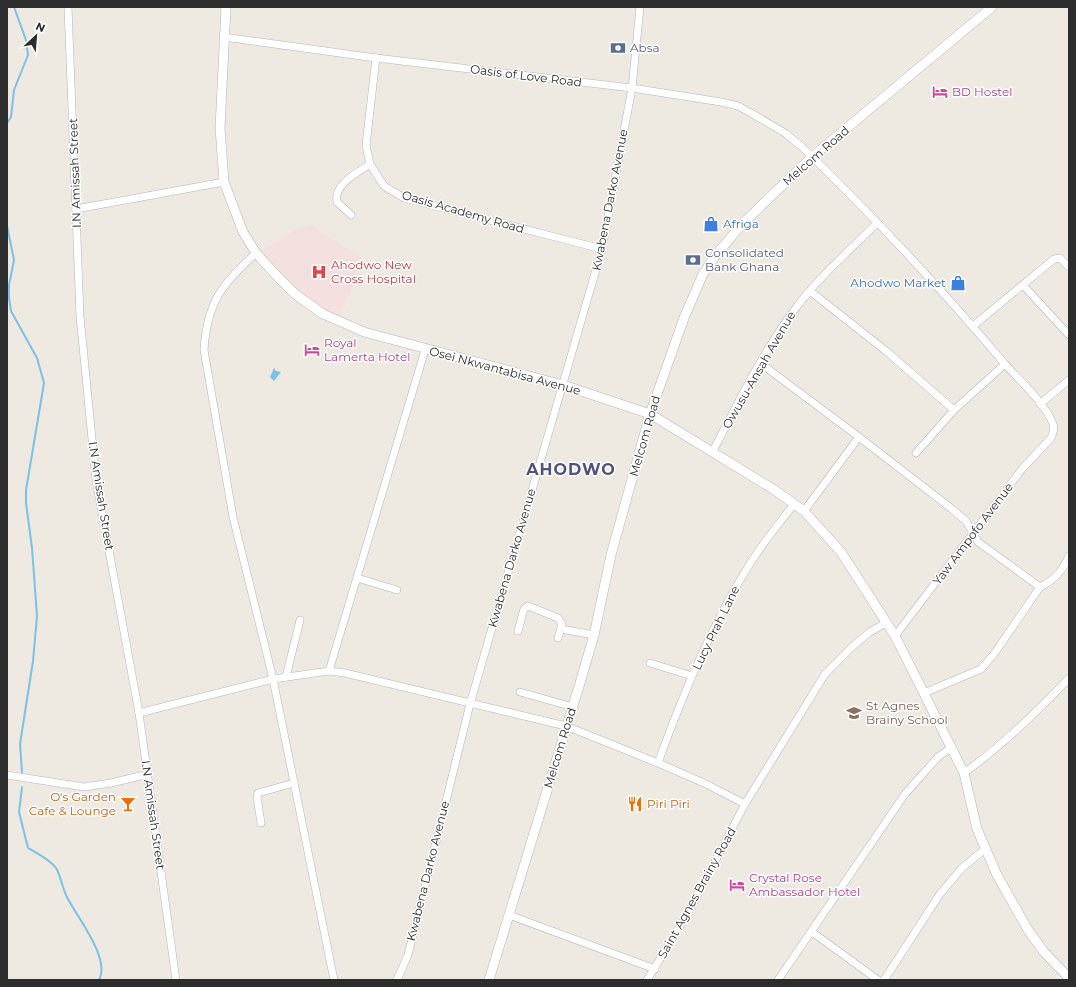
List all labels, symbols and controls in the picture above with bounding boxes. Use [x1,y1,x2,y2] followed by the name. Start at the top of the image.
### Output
[16,16,56,56] north arrow
[33,19,47,35] text: N
[609,39,627,57] bank icon: Absa
[630,40,660,55] place label: Absa
[469,61,583,90] street label: Oasis of Love Road
[931,83,949,101] hotel icon: BD Hostel
[952,84,1012,99] place label: BD Hostel
[65,118,84,228] street label: I.N Amissah Street
[779,123,852,189] street label: Melcom Road
[588,128,631,272] street label: Kwabena Darko Avenue
[400,187,526,236] street label: Oasis Academy Road
[702,215,720,233] shop icon: Afriga
[723,216,759,231] place label: Afriga
[705,245,784,274] place label: Consolidated Bank Ghana
[684,251,702,269] bank icon: Consolidated Bank Ghana
[331,257,416,286] place label: Ahodwo New Cross Hospital
[310,263,328,281] hospital icon: Ahodwo New Cross Hospital
[949,274,967,292] shop icon: Ahodwo Market
[850,275,946,290] place label: Ahodwo Market
[719,308,798,431] street label: Owusu-Ansah Avenue
[324,335,410,364] place label: Royal Lamerta Hotel
[303,341,321,359] hotel icon: Royal Lamerta Hotel
[428,343,582,398] street label: Osei Nkwantabisa Avenue
[626,394,663,478] street label: Melcom Road
[85,440,118,552] street label: I.N Amissah Street
[525,460,616,479] district label: AHODWO
[929,480,1016,588] street label: Yaw Ampofo Avenue
[484,487,539,629] street label: Kwabena Darko Avenue
[689,583,742,672] street label: Lucy Prah Lane
[866,698,948,727] place label: St Agnes Brainy School
[845,704,863,722] school or university icon: St Agnes Brainy School
[540,706,579,790] street label: Melcom Road
[138,759,169,871] street label: I.N Amissah Street
[29,789,116,818] place label: O's Garden Cafe & Lounge
[119,795,137,813] bar icon: O's Garden Cafe & Lounge
[626,795,644,813] restaurant icon: Piri Piri
[647,796,690,811] place label: Piri Piri
[403,799,452,942] street label: Kwabena Darko Avenue
[654,825,739,961] street label: Saint Agnes Brainy Road
[749,870,860,899] place label: Crystal Rose Ambassador Hotel
[728,876,746,894] hotel icon: Crystal Rose Ambassador Hotel

